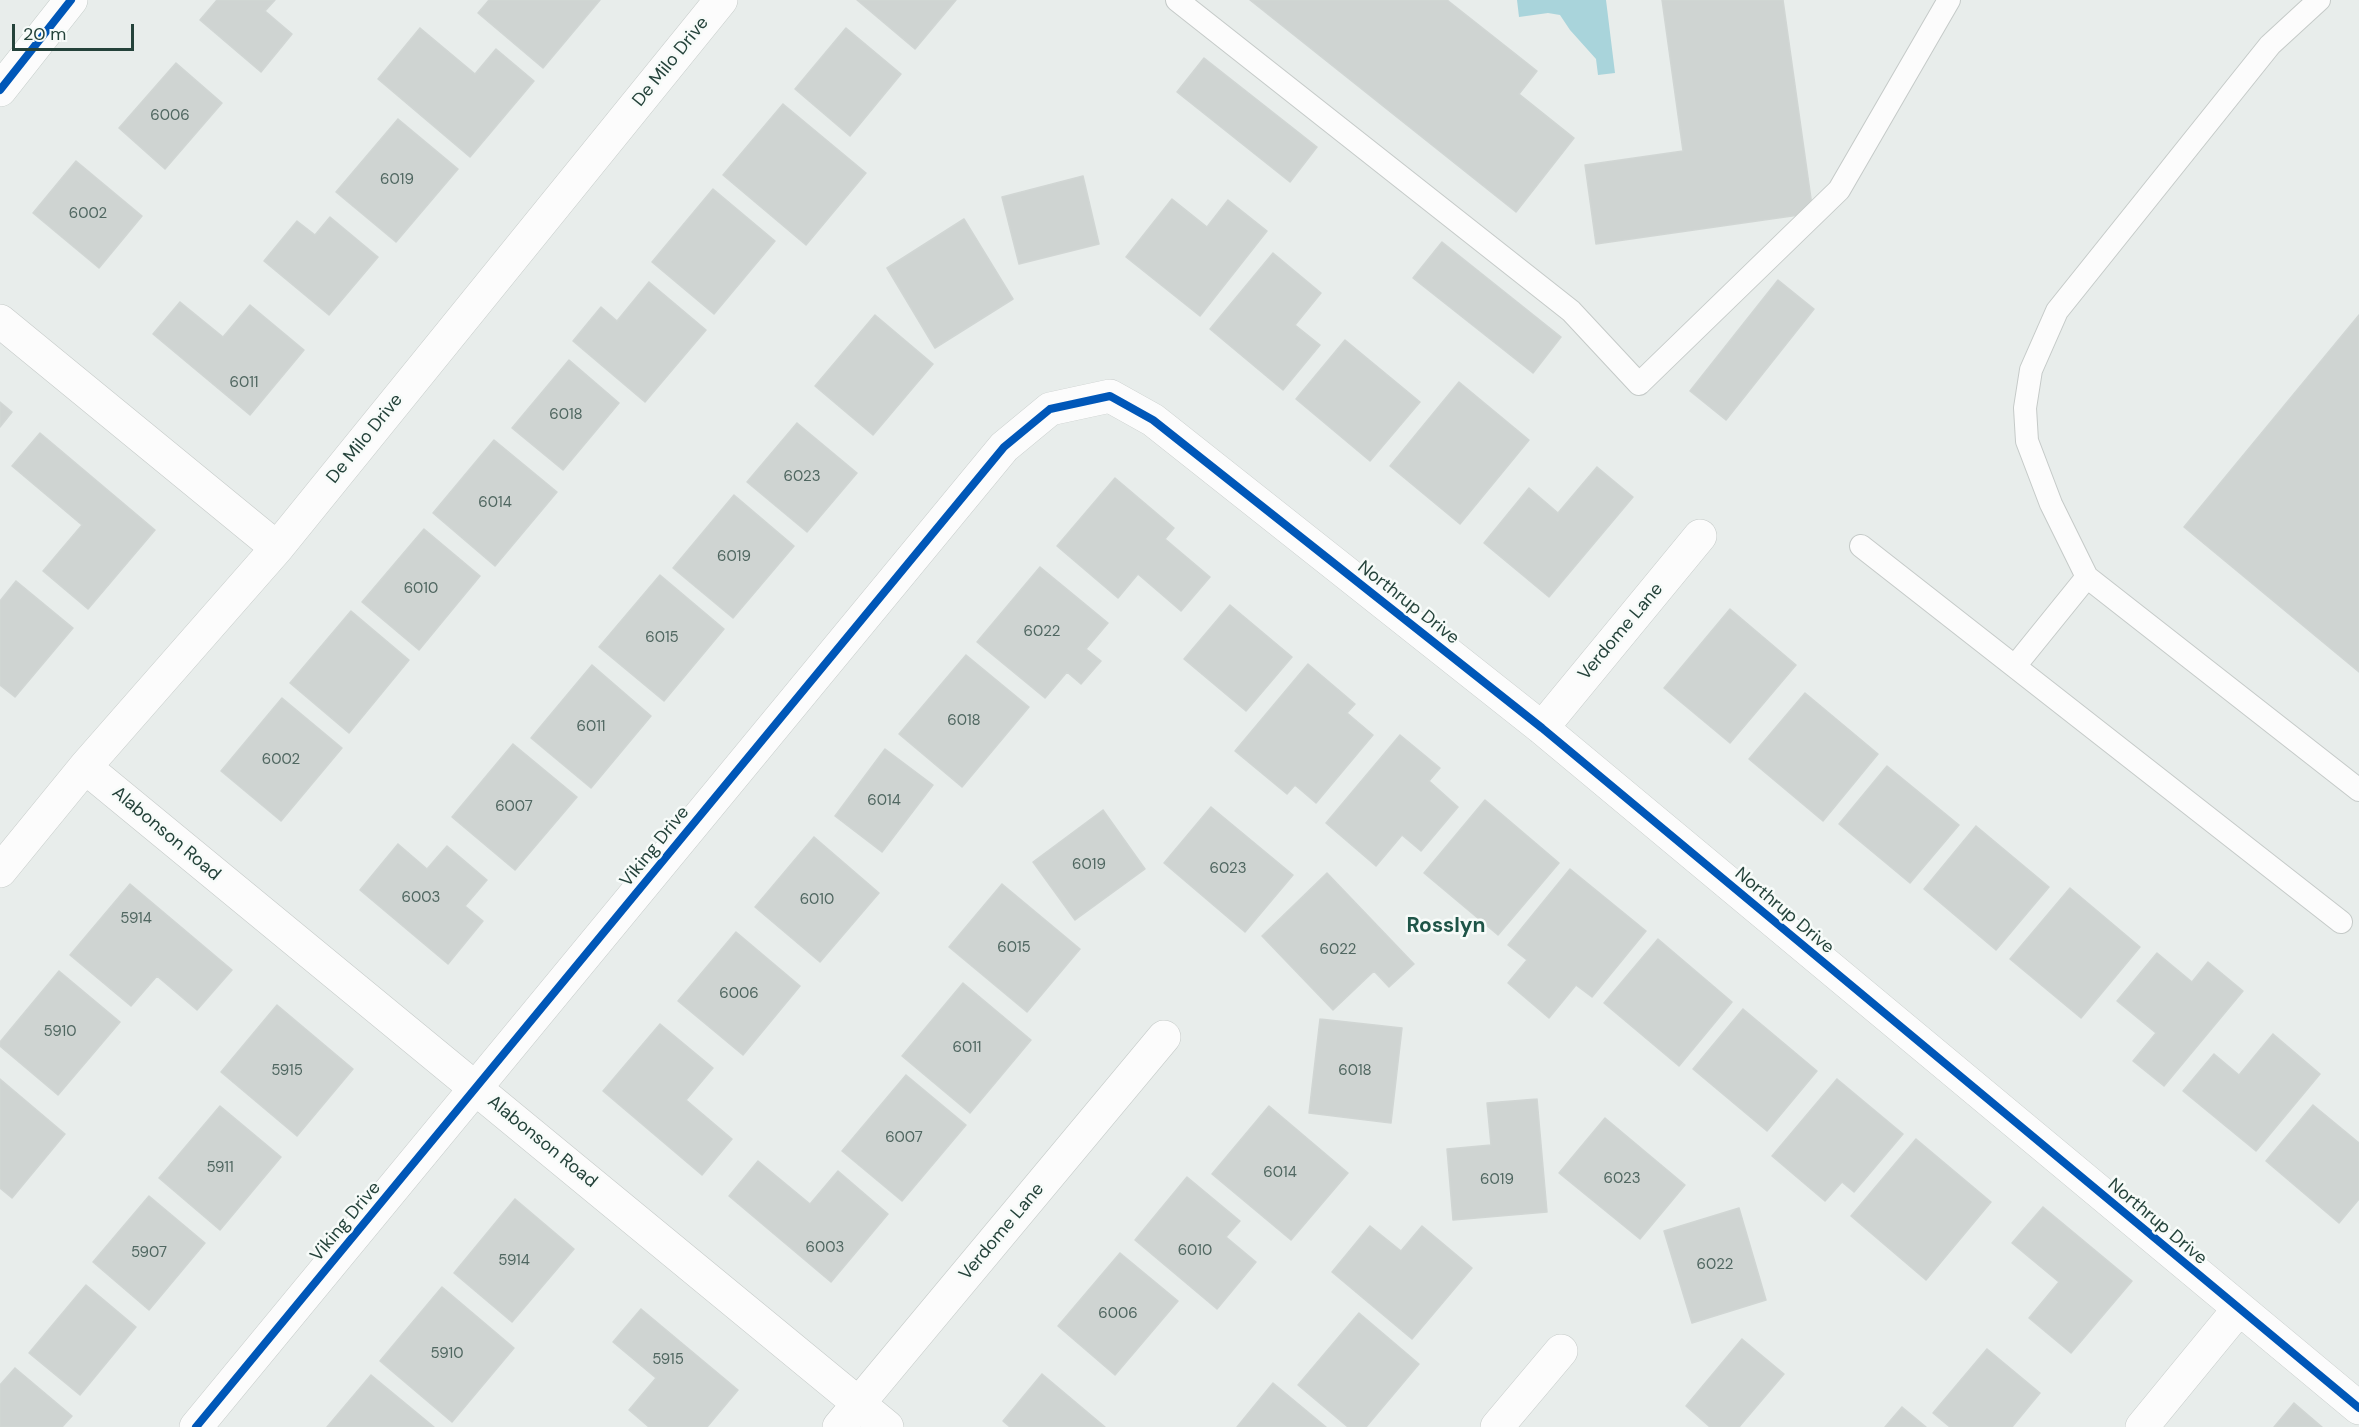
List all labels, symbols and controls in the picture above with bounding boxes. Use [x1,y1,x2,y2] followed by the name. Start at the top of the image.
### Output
[15,12,136,50] scale bar
[628,13,714,111] street label: De Milo Drive
[23,22,66,46] text: 20 m
[150,107,190,125] house number: 6006
[380,171,414,189] house number: 6019
[69,205,107,223] house number: 6002
[229,374,259,392] house number: 6011
[322,390,408,488] street label: De Milo Drive
[549,406,583,424] house number: 6018
[783,468,821,486] house number: 6023
[478,494,512,512] house number: 6014
[717,548,751,566] house number: 6019
[1353,557,1463,649] street label: Northrup Drive
[1574,579,1668,685] street label: Verdome Lane
[404,580,438,598] house number: 6010
[1024,623,1060,641] house number: 6022
[645,629,679,647] house number: 6015
[947,712,981,730] house number: 6018
[576,718,606,736] house number: 6011
[262,751,300,769] house number: 6002
[107,782,225,886] street label: Alabonson Road
[867,792,901,810] house number: 6014
[495,798,533,816] house number: 6007
[616,802,694,892] street label: Viking Drive
[1072,856,1106,874] house number: 6019
[1209,860,1247,878] house number: 6023
[1730,863,1838,959] street label: Northrup Drive
[402,889,440,907] house number: 6003
[800,891,834,909] house number: 6010
[120,910,152,928] house number: 5914
[1406,913,1486,939] district label: Rosslyn
[997,939,1031,957] house number: 6015
[1320,941,1356,959] house number: 6022
[719,985,759,1003] house number: 6006
[44,1023,76,1041] house number: 5910
[952,1039,982,1057] house number: 6011
[271,1062,303,1080] house number: 5915
[1338,1062,1372,1080] house number: 6018
[483,1091,601,1193] street label: Alabonson Road
[885,1129,923,1147] house number: 6007
[206,1159,234,1177] house number: 5911
[1263,1164,1297,1182] house number: 6014
[1603,1170,1641,1188] house number: 6023
[1480,1171,1514,1189] house number: 6019
[2103,1174,2211,1270] street label: Northrup Drive
[306,1178,386,1266] street label: Viking Drive
[955,1179,1049,1285] street label: Verdome Lane
[806,1239,844,1257] house number: 6003
[1178,1242,1212,1260] house number: 6010
[131,1244,167,1262] house number: 5907
[498,1252,530,1270] house number: 5914
[1697,1256,1733,1274] house number: 6022
[1098,1305,1138,1323] house number: 6006
[431,1345,463,1363] house number: 5910
[652,1351,684,1369] house number: 5915

